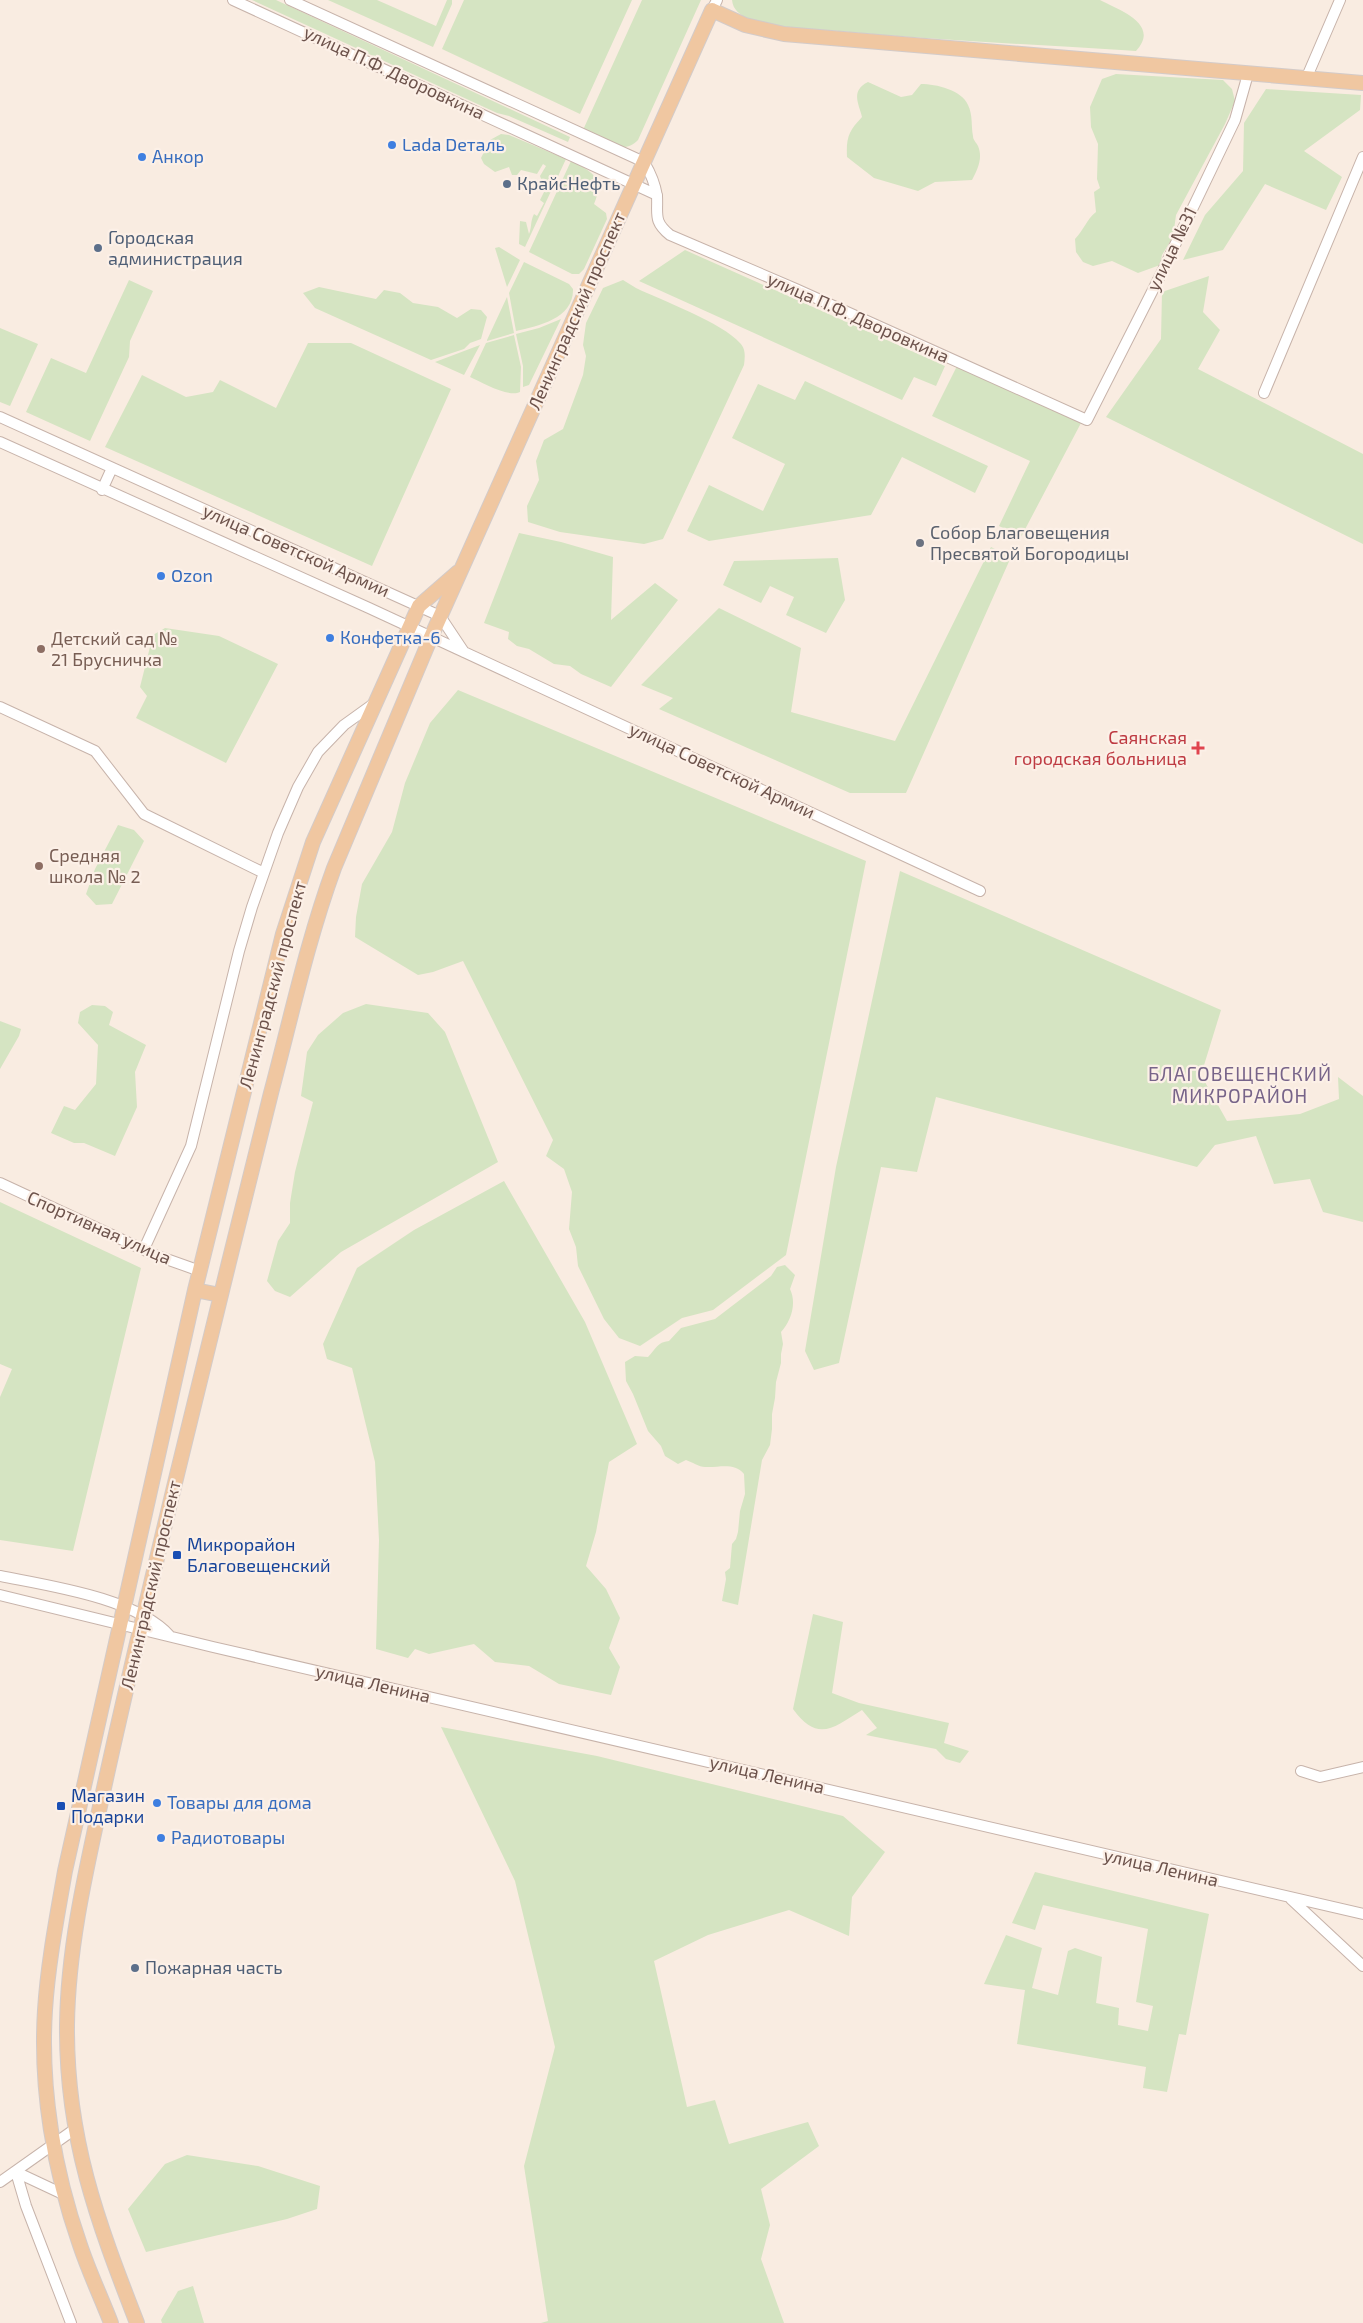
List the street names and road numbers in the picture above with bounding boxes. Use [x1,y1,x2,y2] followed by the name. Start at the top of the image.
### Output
[301,21,488,124] street label: улица П.Ф. Дворовкина
[1141,203,1201,294] street label: улица №31
[522,208,630,413] street label: Ленинградский проспект
[764,267,953,367] street label: улица П.Ф. Дворовкина
[200,499,393,601] street label: улица Советской Армии
[626,717,819,823] street label: улица Советской Армии
[234,878,310,1091] street label: Ленинградский проспект
[24,1185,175,1269] street label: Спортивная улица
[115,1478,185,1692] street label: Ленинградский проспект
[314,1659,433,1707] street label: улица Ленина
[708,1750,827,1798] street label: улица Ленина
[1102,1843,1221,1891] street label: улица Ленина

